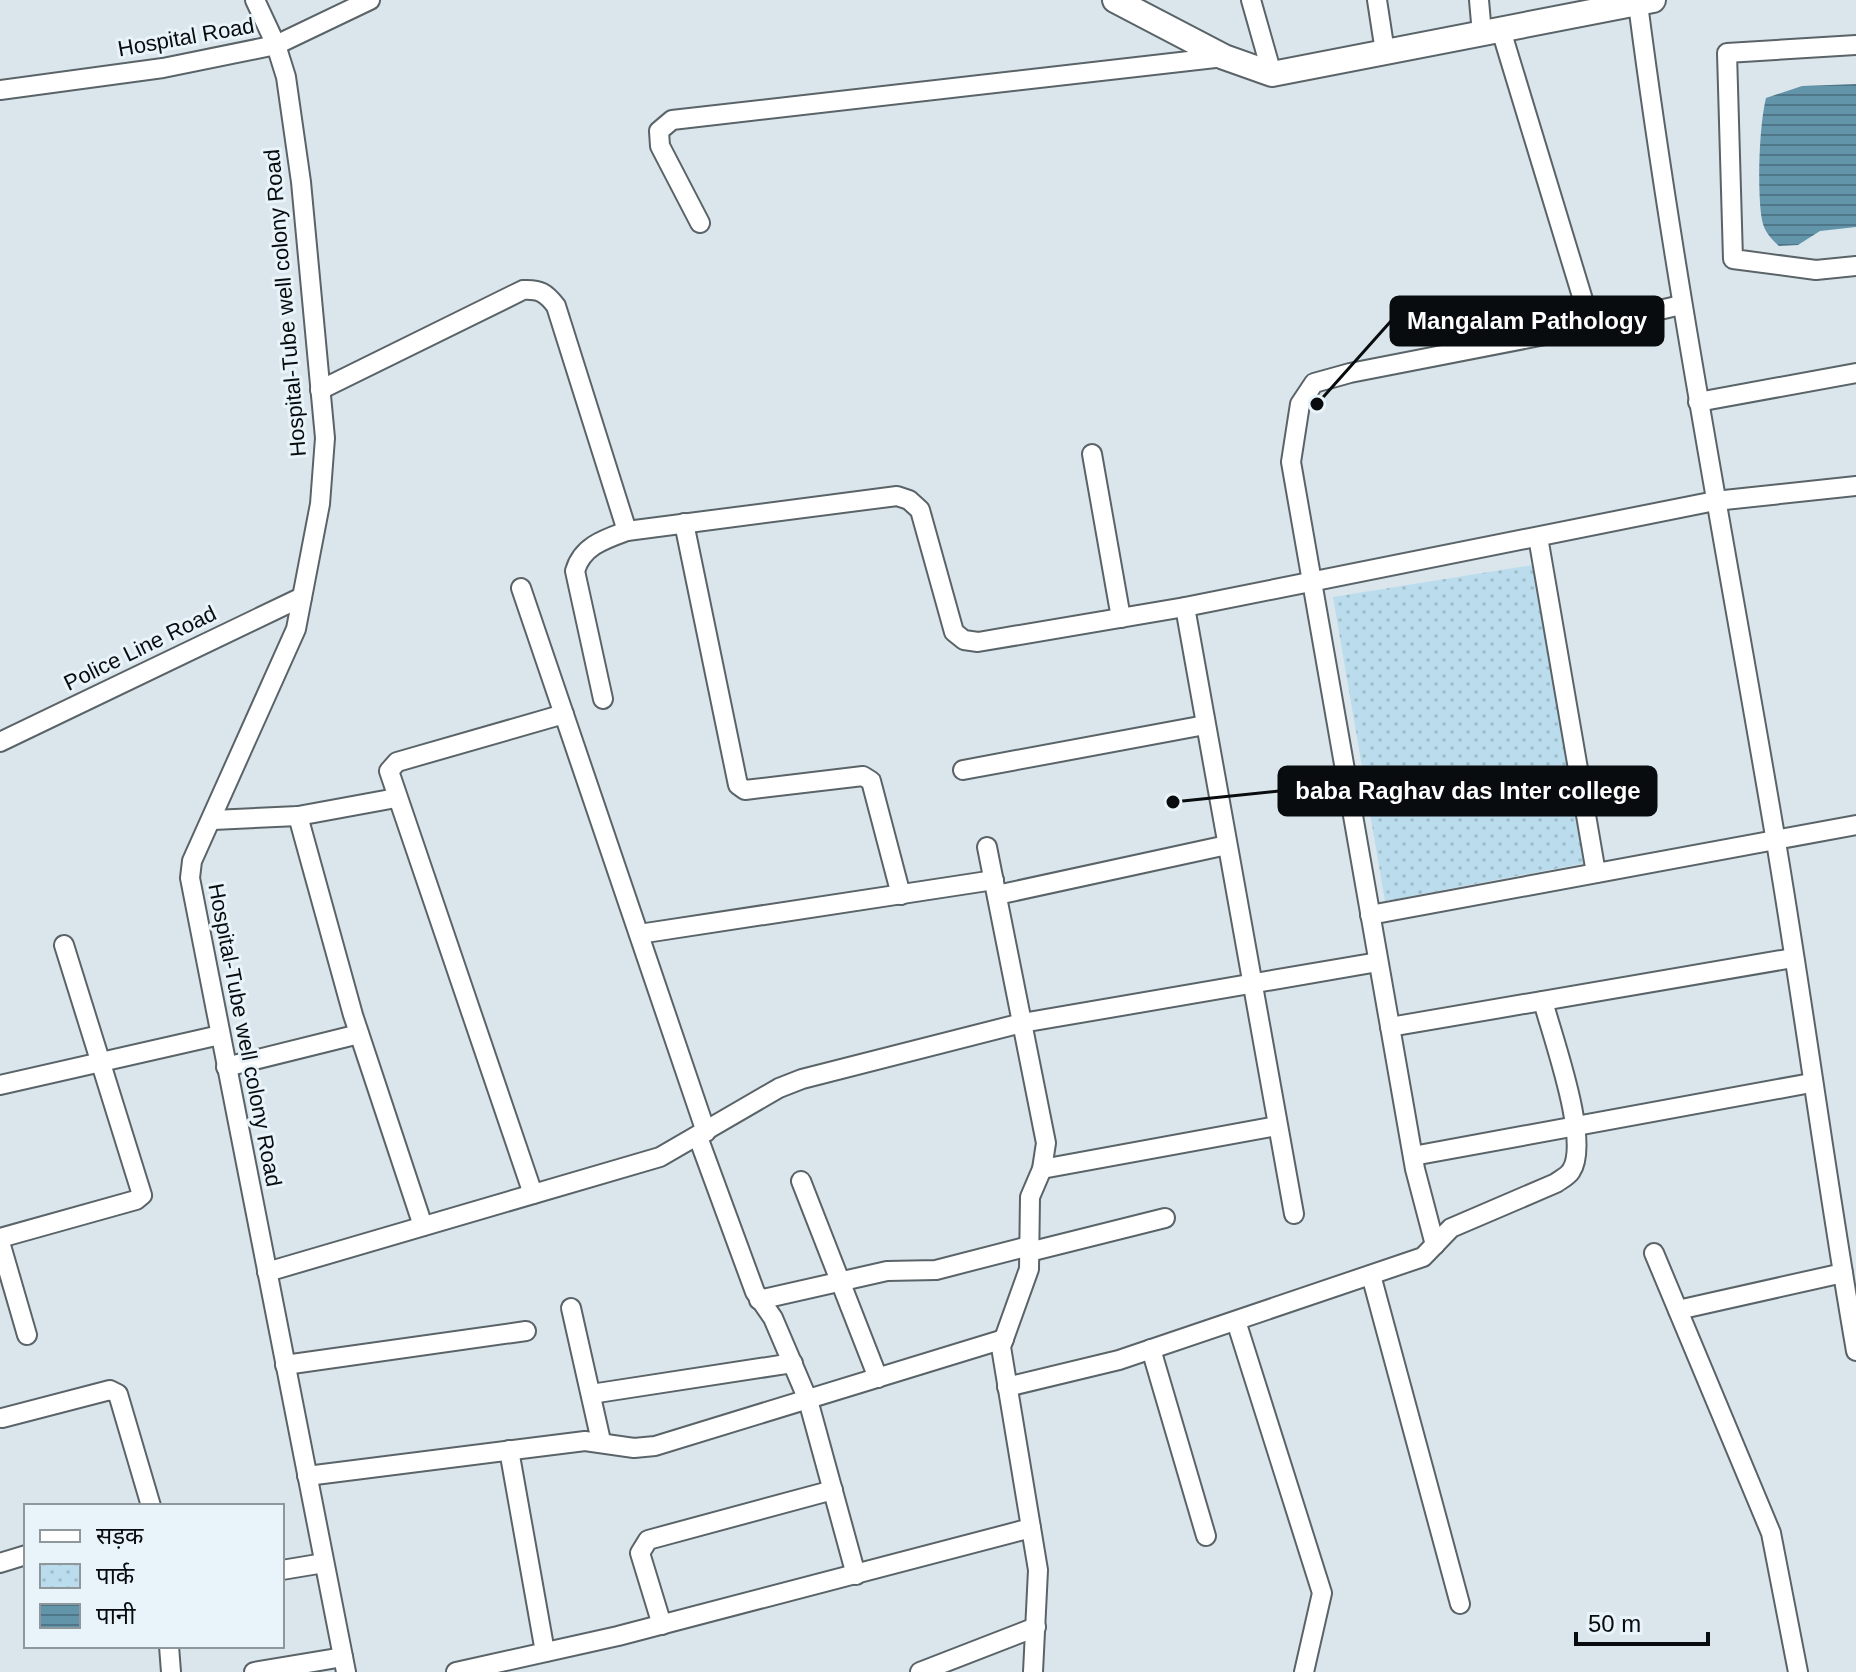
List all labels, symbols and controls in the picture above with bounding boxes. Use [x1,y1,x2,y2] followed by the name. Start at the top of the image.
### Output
[116,13,256,61] street label: Hospital Road
[259,148,311,458] street label: Hospital-Tube well colony Road
[1391,297,1663,345] callout: Mangalam Pathology
[1407,307,1648,334] text: Mangalam Pathology
[60,600,220,696] street label: Police Line Road
[1279,767,1656,815] callout: baba Raghav das Inter college
[1295,777,1641,804] text: baba Raghav das Inter college
[203,881,287,1189] street label: Hospital-Tube well colony Road
[24,1504,284,1648] legend
[96,1522,144,1549] text: सड़क
[96,1562,135,1589] text: पार्क
[1576,1596,1708,1646] scale bar
[96,1602,136,1629] text: पानी
[1588,1610,1641,1637] text: 50 m

